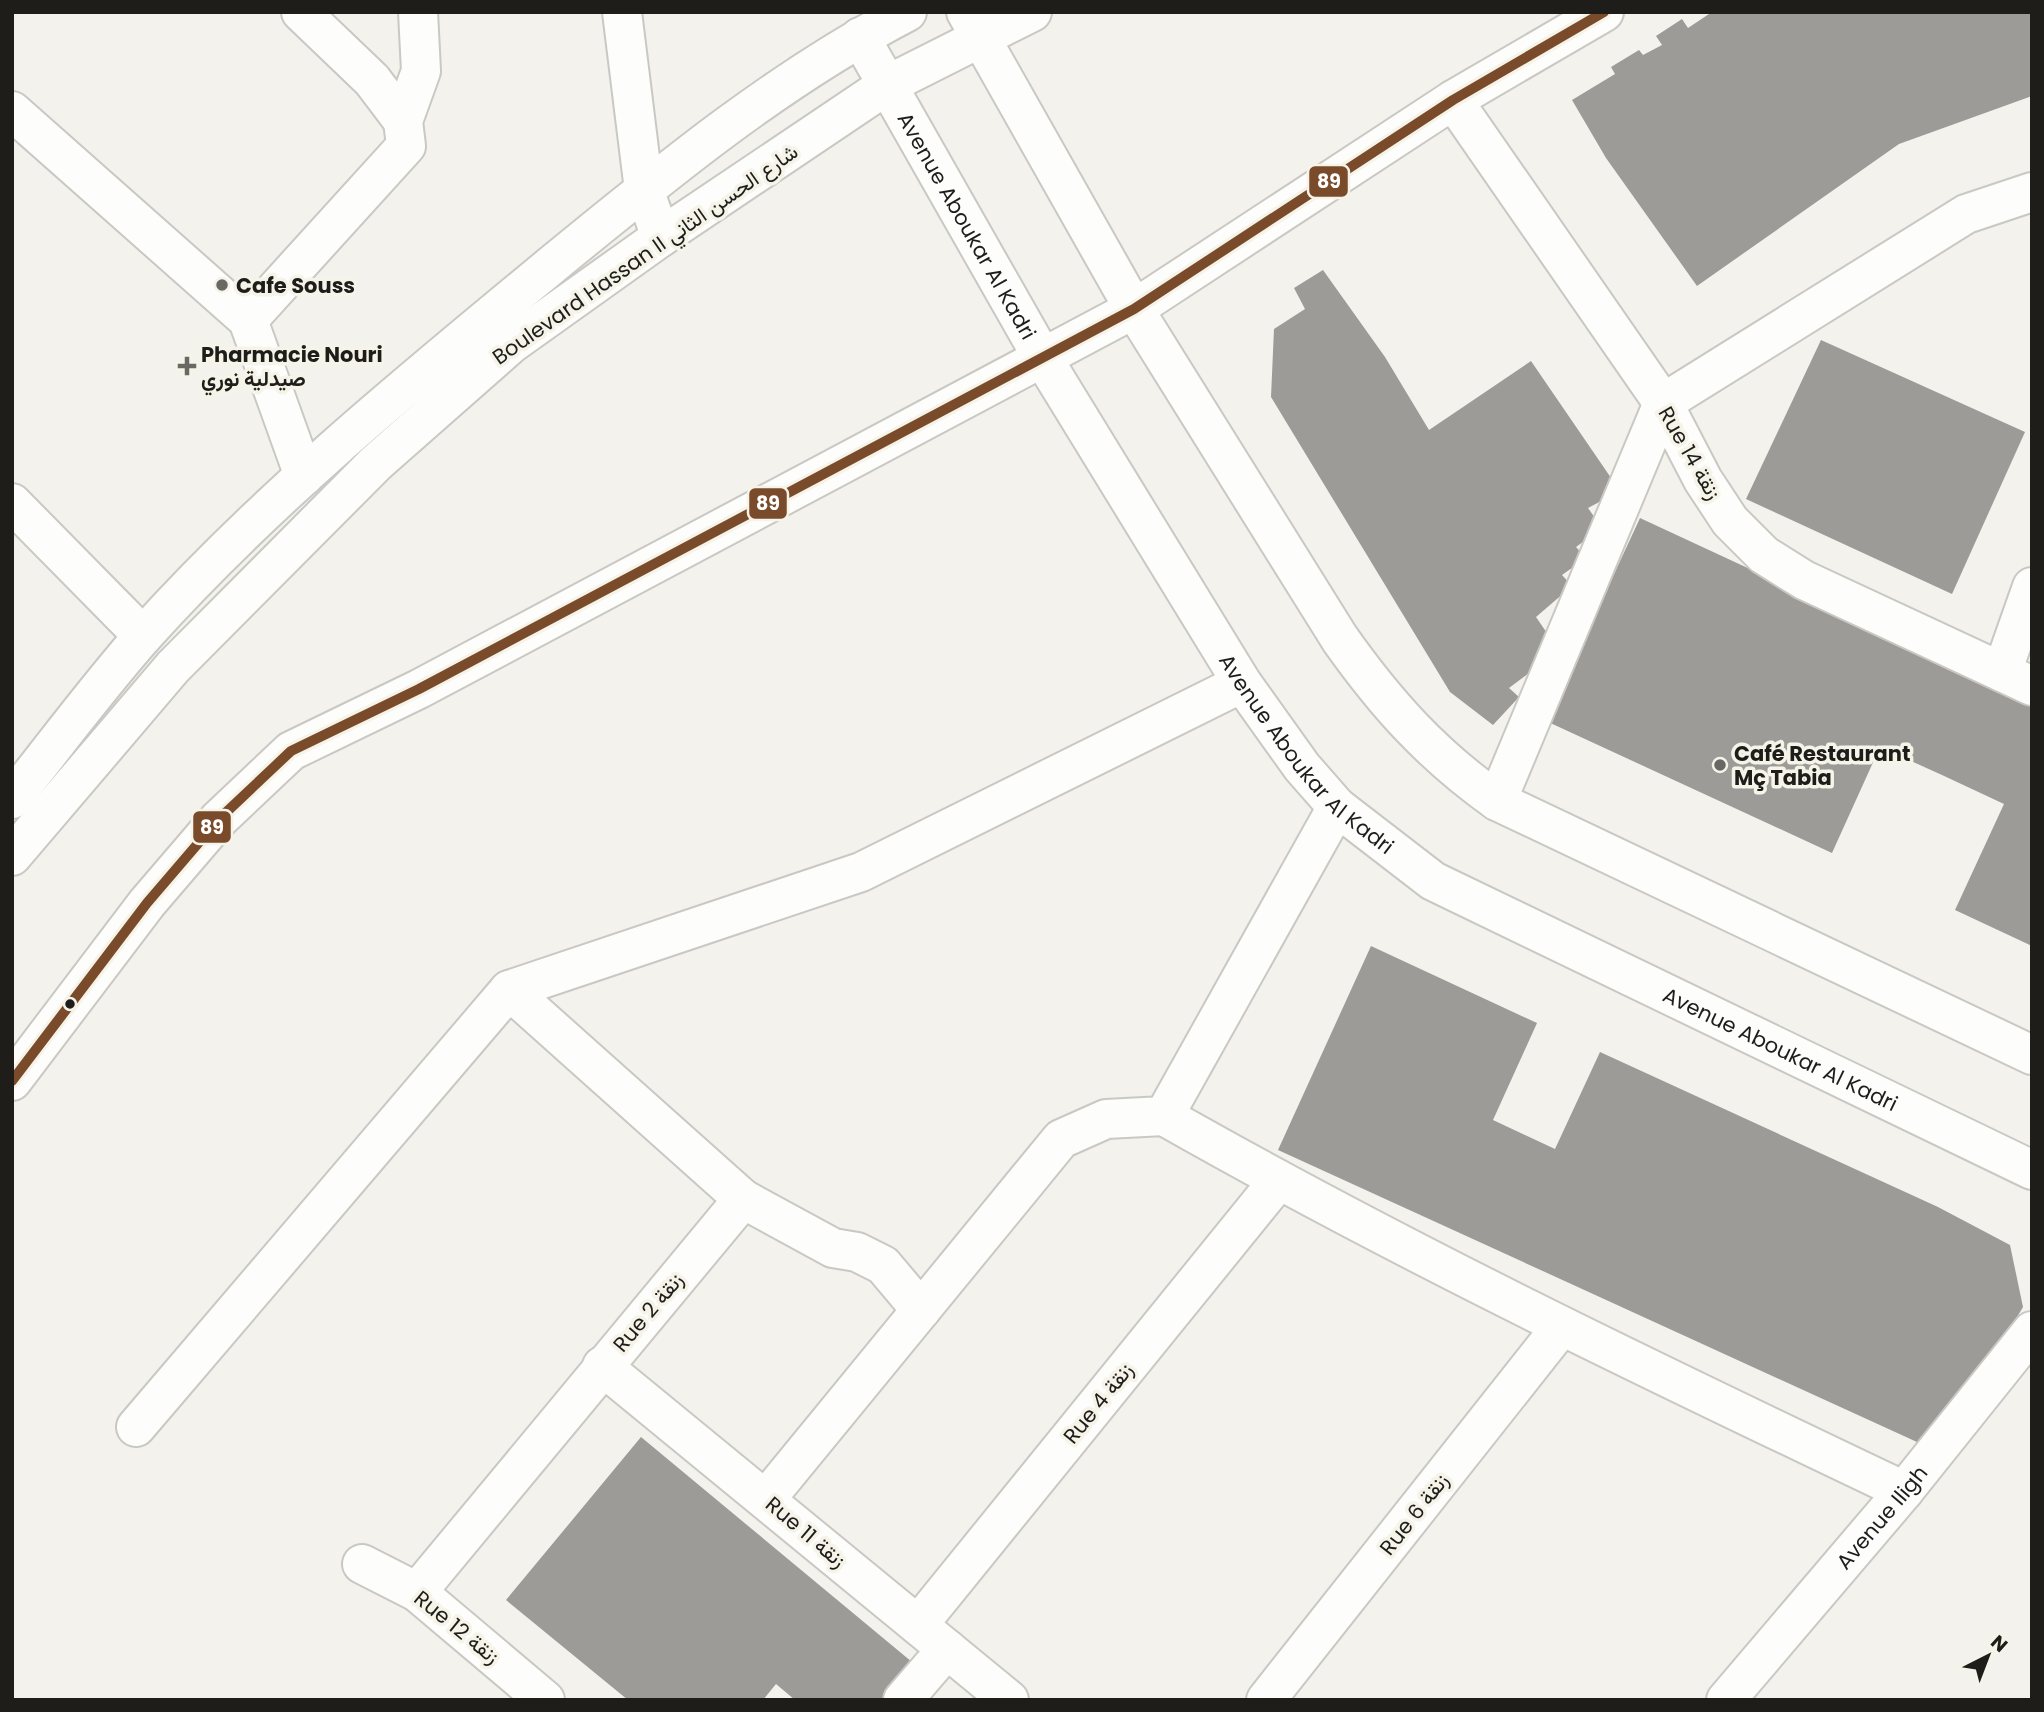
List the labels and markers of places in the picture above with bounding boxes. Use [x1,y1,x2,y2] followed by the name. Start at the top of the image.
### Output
[236,271,355,300] place label: Cafe Souss
[214,277,230,293] marker: Cafe Souss
[201,340,383,396] place label: Pharmacie Nouri صيدلية نوري
[179,358,195,374] marker: Pharmacie Nouri صيدلية نوري
[1734,739,1910,792] place label: Café Restaurant Mç Tabia
[1712,757,1728,773] marker: Café Restaurant Mç Tabia
[63,997,77,1011] unlabelled marker

